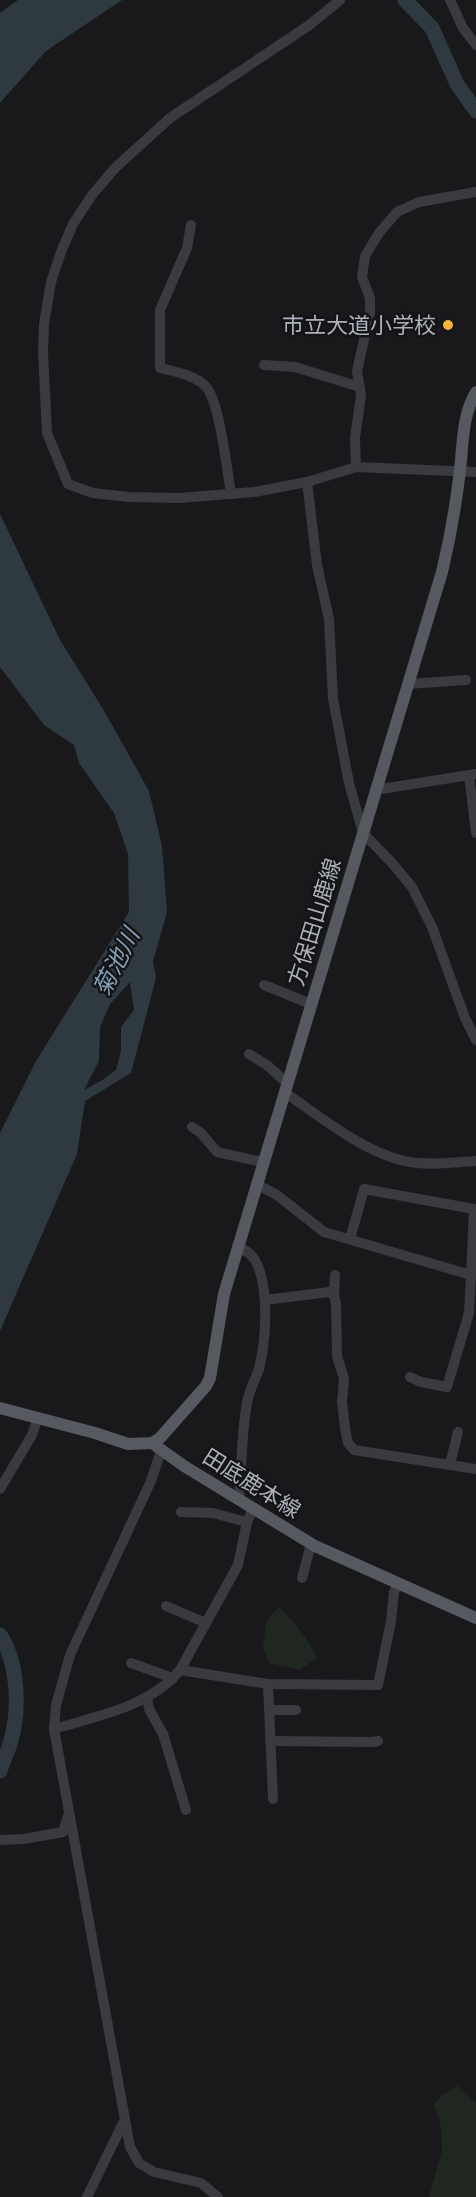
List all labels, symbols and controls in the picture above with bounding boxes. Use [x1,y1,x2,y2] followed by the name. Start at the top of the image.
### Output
[282,311,436,339] place label: 市立大道小学校
[441,318,455,332] marker: 市立大道小学校
[281,855,347,989] street label: 方保田山鹿線
[86,920,148,1001] water label: 菊池川
[198,1442,306,1524] street label: 田底鹿本線

